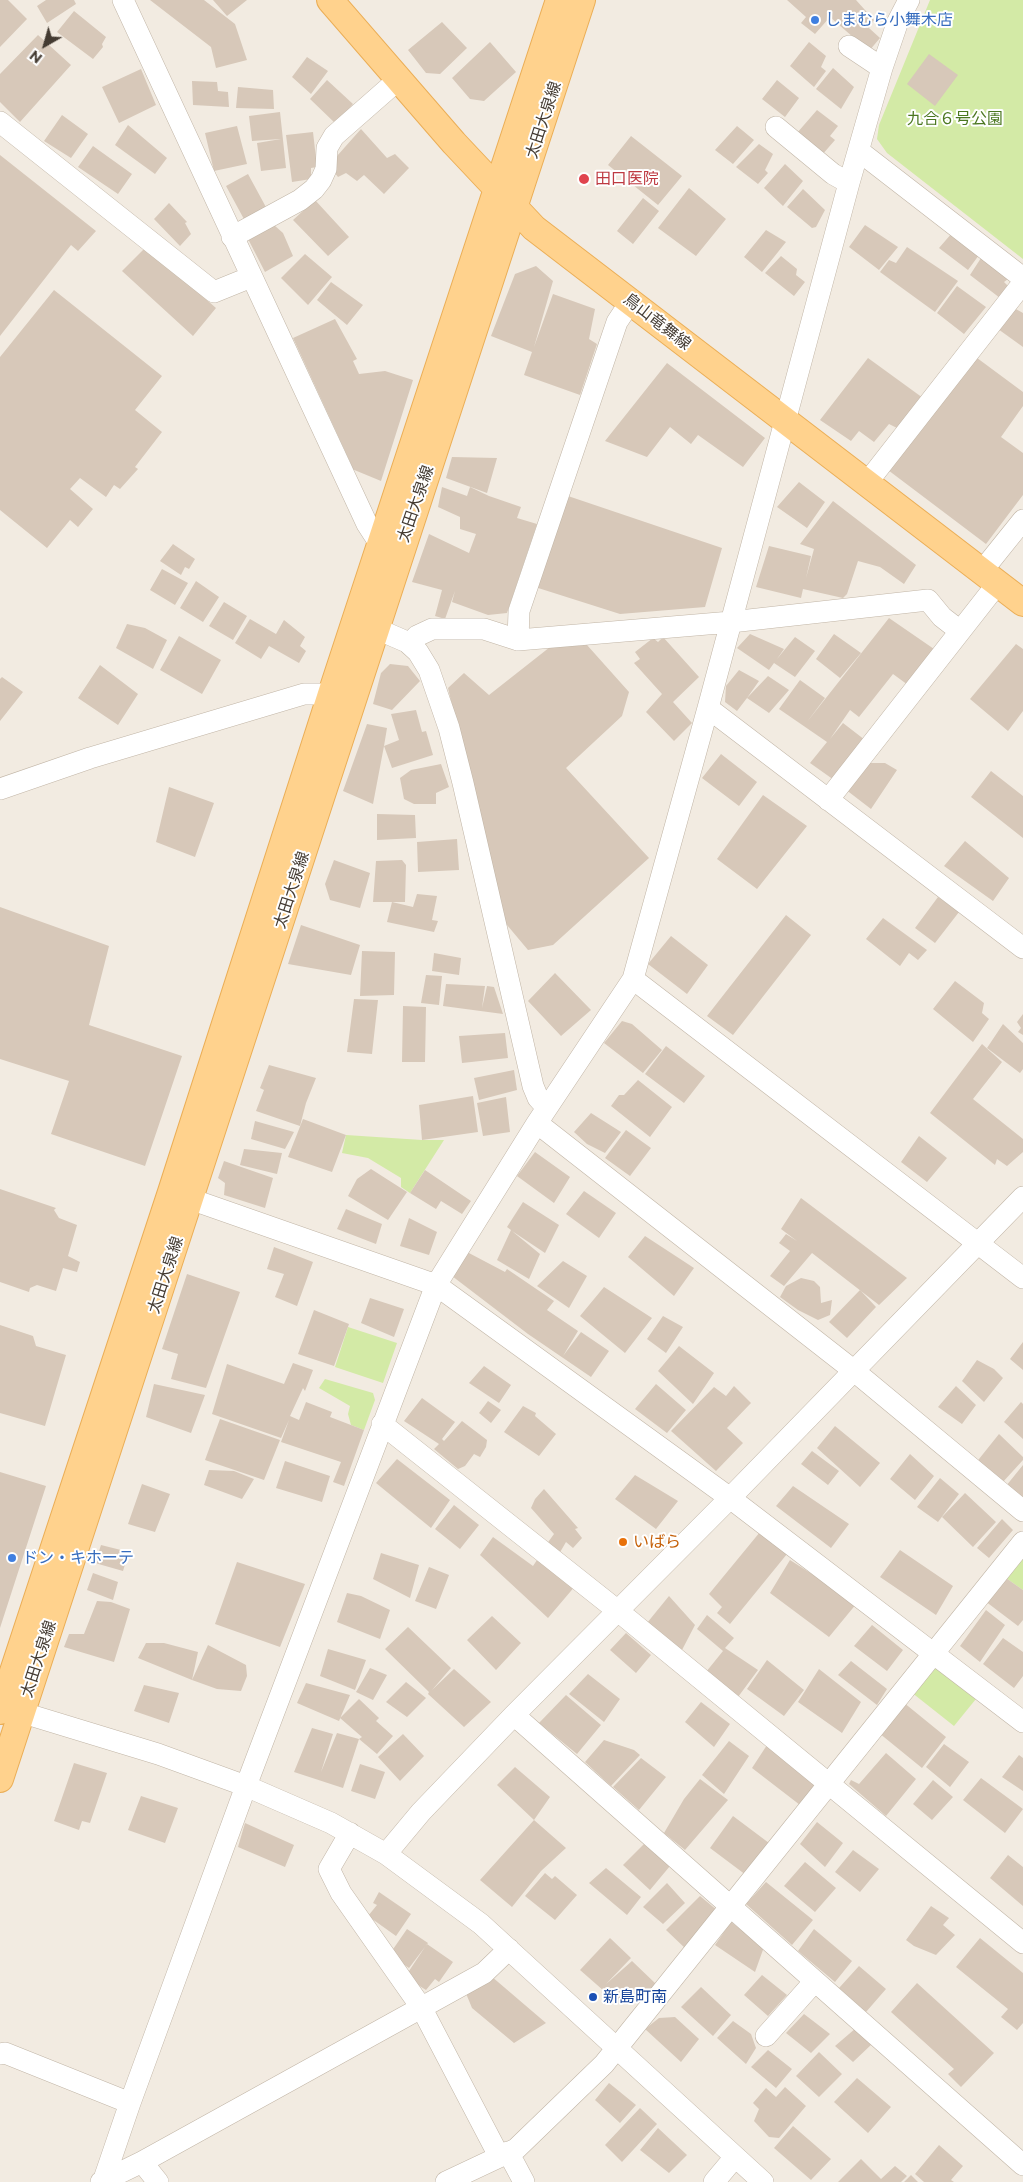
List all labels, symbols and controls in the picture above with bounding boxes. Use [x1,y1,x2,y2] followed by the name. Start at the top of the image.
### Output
[825,10,953,30] place label: しまむら小舞木店
[809,14,821,26] marker: しまむら小舞木店
[20,20,70,70] north arrow
[26,46,46,67] text: N
[523,79,565,161] street label: 太田大泉線
[907,109,1003,129] park label: 九合６号公園
[595,169,659,189] place label: 田口医院
[577,172,591,186] marker: 田口医院
[620,290,694,354] street label: 鳥山竜舞線
[394,463,438,545] street label: 太田大泉線
[271,849,313,931] street label: 太田大泉線
[145,1234,187,1316] street label: 太田大泉線
[633,1532,681,1552] place label: いばら
[617,1536,629,1548] marker: いばら
[22,1548,134,1568] place label: ドン・キホーテ
[6,1552,18,1564] marker: ドン・キホーテ
[18,1618,60,1700] street label: 太田大泉線
[603,1987,667,2007] place label: 新島町南
[587,1991,599,2003] marker: 新島町南

